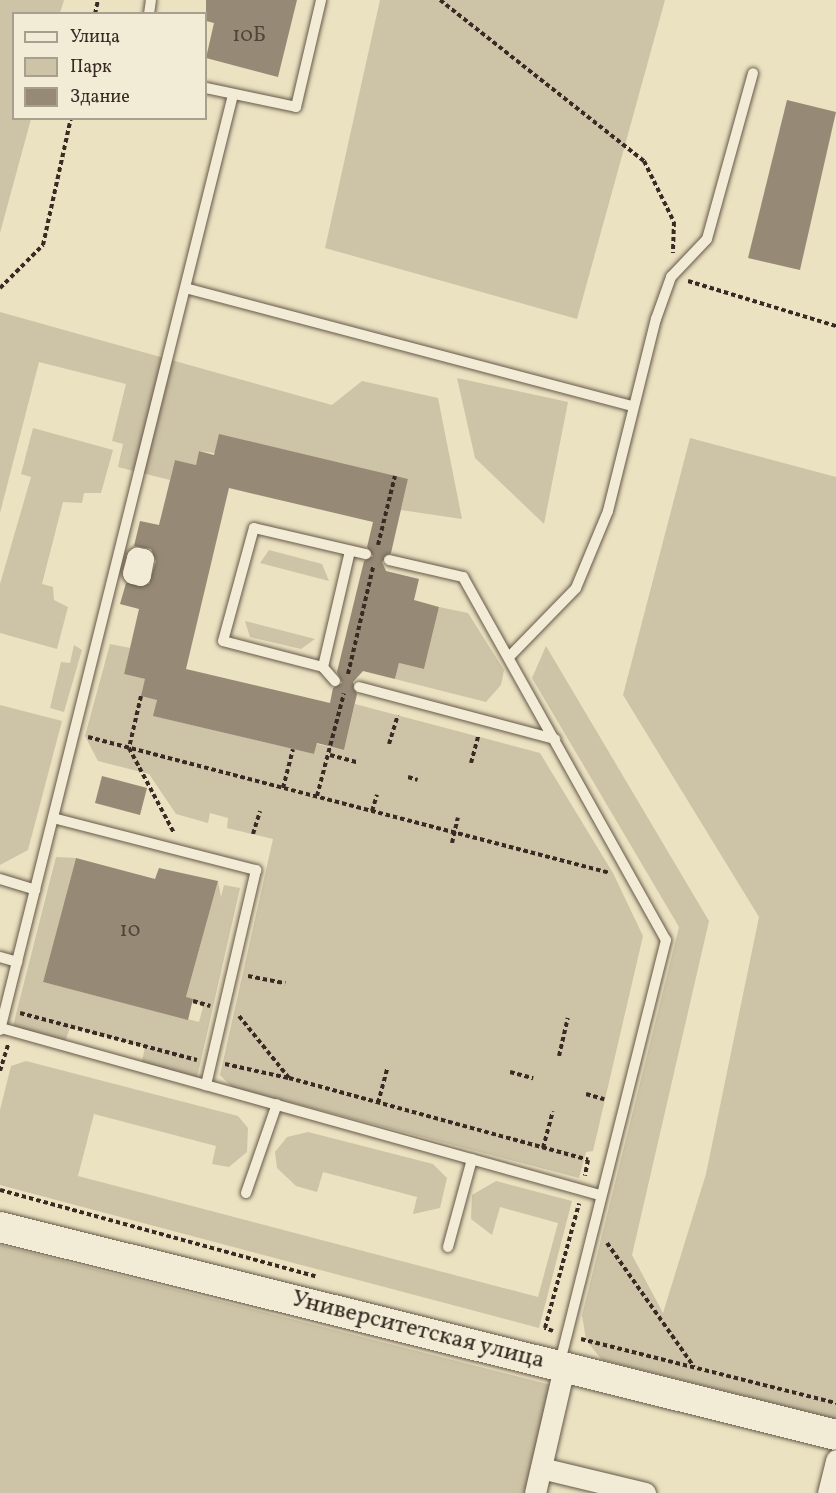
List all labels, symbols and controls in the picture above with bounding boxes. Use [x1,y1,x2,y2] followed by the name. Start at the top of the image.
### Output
[12,12,207,120] legend
[232,23,266,49] house number: 10Б
[70,25,120,50] text: Улица
[70,55,112,80] text: Парк
[70,85,130,110] text: Здание
[120,918,140,944] house number: 10
[288,1286,548,1376] street label: Университетская улица

